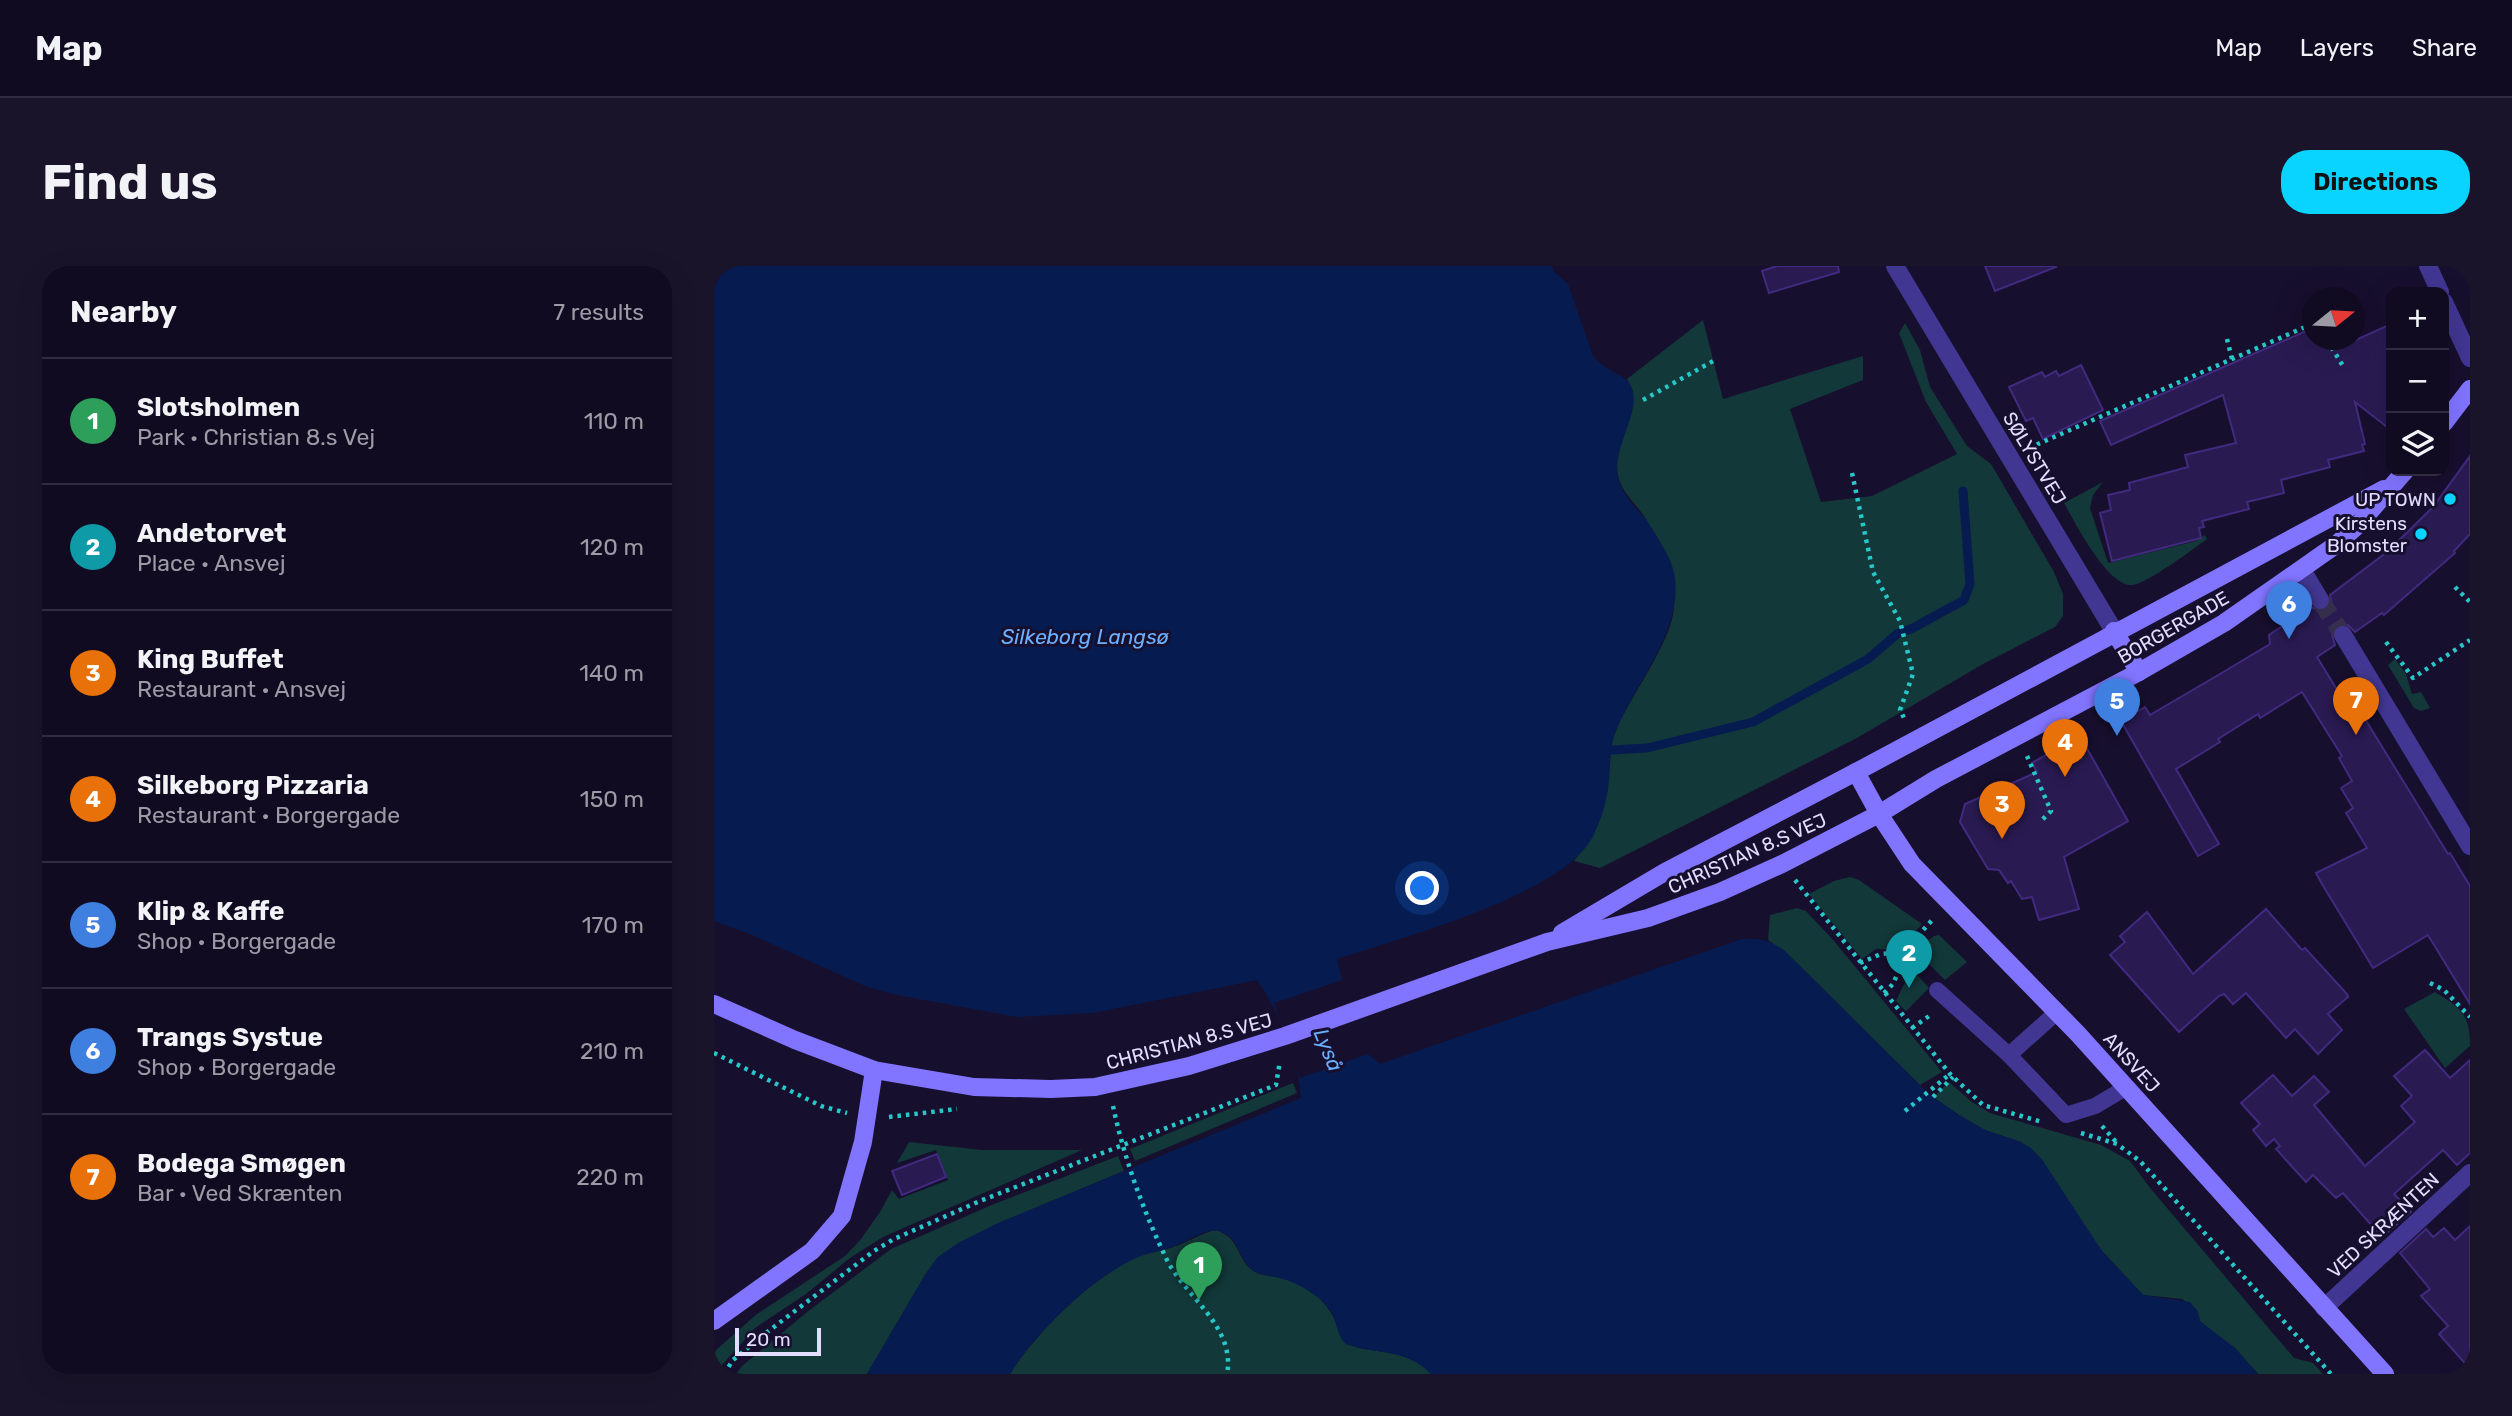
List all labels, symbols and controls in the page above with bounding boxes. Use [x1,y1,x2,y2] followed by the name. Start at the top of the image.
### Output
[35,29,103,68] text: Map
[2215,34,2262,62] text: Map
[2300,34,2374,62] text: Layers
[2412,34,2477,62] text: Share
[2281,150,2470,214] button: Directions
[42,153,218,211] text: Find us
[2302,287,2365,350] north arrow
[2386,287,2449,476] map controls
[2386,287,2449,350] button: +
[70,294,177,330] text: Nearby
[553,298,644,326] text: 7 results
[2386,350,2449,413] button: −
[137,392,300,423] text: Slotsholmen
[87,407,99,435] text: 1
[584,407,644,435] text: 110 m
[1998,408,2071,509] street label: SØLYSTVEJ
[2386,413,2449,476] button: layers
[137,423,375,451] text: Park · Christian 8.s Vej
[2355,488,2436,511] place label: UP TOWN
[2442,491,2458,507] marker: UP TOWN
[2327,512,2408,557] place label: Kirstens Blomster
[137,518,286,549] text: Andetorvet
[2413,526,2429,542] marker: Kirstens Blomster
[86,533,100,561] text: 2
[580,533,644,561] text: 120 m
[137,549,286,577] text: Place · Ansvej
[2266,581,2312,639] pin: 6
[2113,586,2233,669] street label: BORGERGADE
[1001,624,1169,649] water label: Silkeborg Langsø
[137,644,284,675] text: King Buffet
[85,659,101,687] text: 3
[579,659,644,687] text: 140 m
[137,675,346,703] text: Restaurant · Ansvej
[2333,677,2379,735] pin: 7
[2094,678,2140,736] pin: 5
[2042,719,2088,777] pin: 4
[137,770,369,801] text: Silkeborg Pizzaria
[1979,781,2025,839] pin: 3
[85,785,101,813] text: 4
[580,785,644,813] text: 150 m
[137,801,400,829] text: Restaurant · Borgergade
[1664,808,1830,899] street label: CHRISTIAN 8.S VEJ
[1405,871,1439,905] your location
[137,896,284,927] text: Klip & Kaffe
[86,911,100,939] text: 5
[582,911,644,939] text: 170 m
[137,927,336,955] text: Shop · Borgergade
[1886,930,1932,988] pin: 2
[1104,1008,1275,1075] street label: CHRISTIAN 8.S VEJ
[137,1022,323,1053] text: Trangs Systue
[1309,1025,1348,1075] water label: Lyså
[2099,1027,2165,1097] street label: ANSVEJ
[86,1037,100,1065] text: 6
[580,1037,644,1065] text: 210 m
[137,1053,336,1081] text: Shop · Borgergade
[137,1148,346,1179] text: Bodega Smøgen
[86,1163,100,1191] text: 7
[576,1163,644,1191] text: 220 m
[2323,1168,2444,1283] street label: VED SKRÆNTEN
[137,1179,342,1207] text: Bar · Ved Skrænten
[1176,1242,1222,1300] pin: 1
[735,1325,821,1357] scale bar
[746,1328,791,1351] text: 20 m

